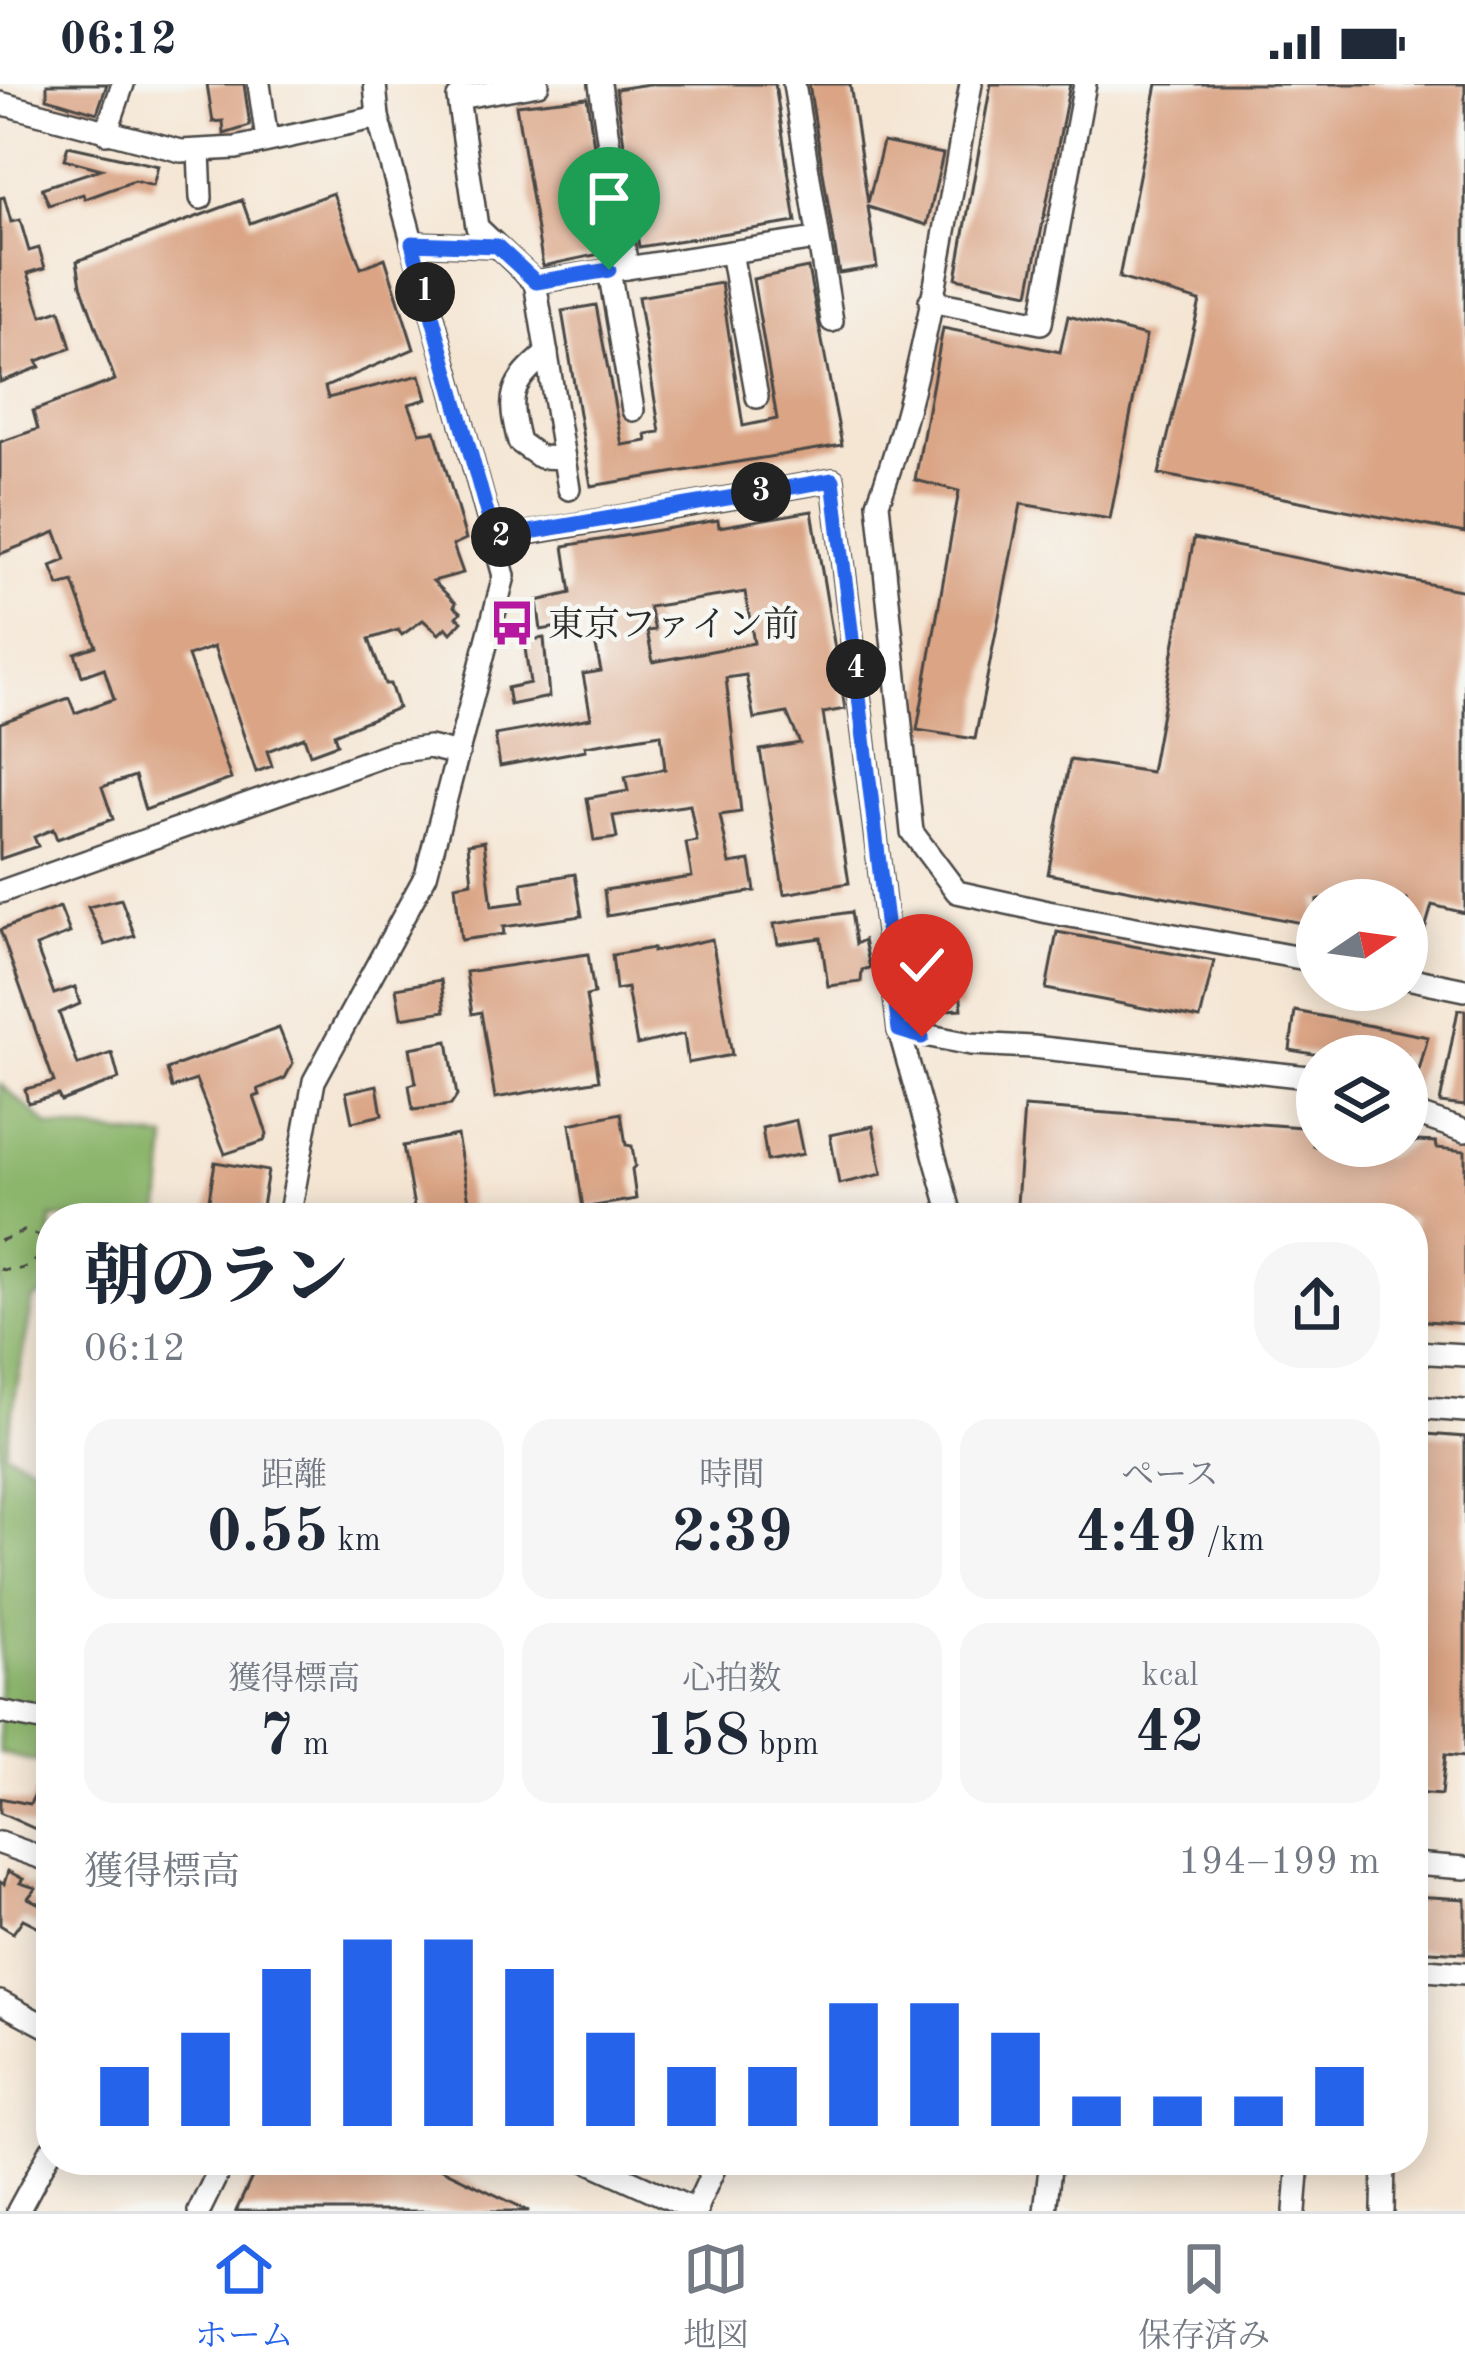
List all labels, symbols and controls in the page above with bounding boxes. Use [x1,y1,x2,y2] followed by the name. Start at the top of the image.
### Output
[60,19,177,64] text: 06:12
[558,147,660,270] pin
[576,165,642,231] icon: arrive
[395,262,455,322] pin: 1
[415,275,435,308] text: 1
[731,462,791,522] pin: 3
[751,475,771,508] text: 3
[471,507,531,567] pin: 2
[491,520,511,553] text: 2
[487,598,537,648] bus stop icon: 東京ファイン前
[548,605,799,645] place label: 東京ファイン前
[826,639,886,699] pin: 4
[846,652,866,685] text: 4
[1296,879,1428,1011] north arrow
[1296,879,1428,1167] map controls
[871,914,973,1037] pin
[889,932,955,998] icon: check
[1296,1035,1428,1167] button: layers
[1254,1242,1380,1368] button: share
[84,1248,348,1314] text: 朝のラン
[84,1330,185,1369] text: 06:12
[261,1460,327,1493] text: 距離
[699,1460,765,1493] text: 時間
[1121,1460,1219,1493] text: ペース
[207,1504,328,1564] text: 0.55
[671,1504,793,1564] text: 2:39
[1076,1504,1197,1564] text: 4:49
[328,1525,381,1558] text: km
[1197,1525,1264,1558] text: /km
[1142,1660,1198,1693] text: kcal
[228,1664,360,1697] text: 獲得標高
[683,1664,782,1697] text: 心拍数
[1135,1704,1205,1764] text: 42
[259,1708,294,1768] text: 7
[645,1708,749,1768] text: 158
[294,1729,329,1762] text: m
[749,1729,819,1762] text: bpm
[1178,1843,1380,1882] text: 194–199 m
[84,1854,240,1893] text: 獲得標高
[195,2236,294,2358] tab: ホーム
[683,2236,749,2358] tab: 地図
[1138,2236,1270,2358] tab: 保存済み

